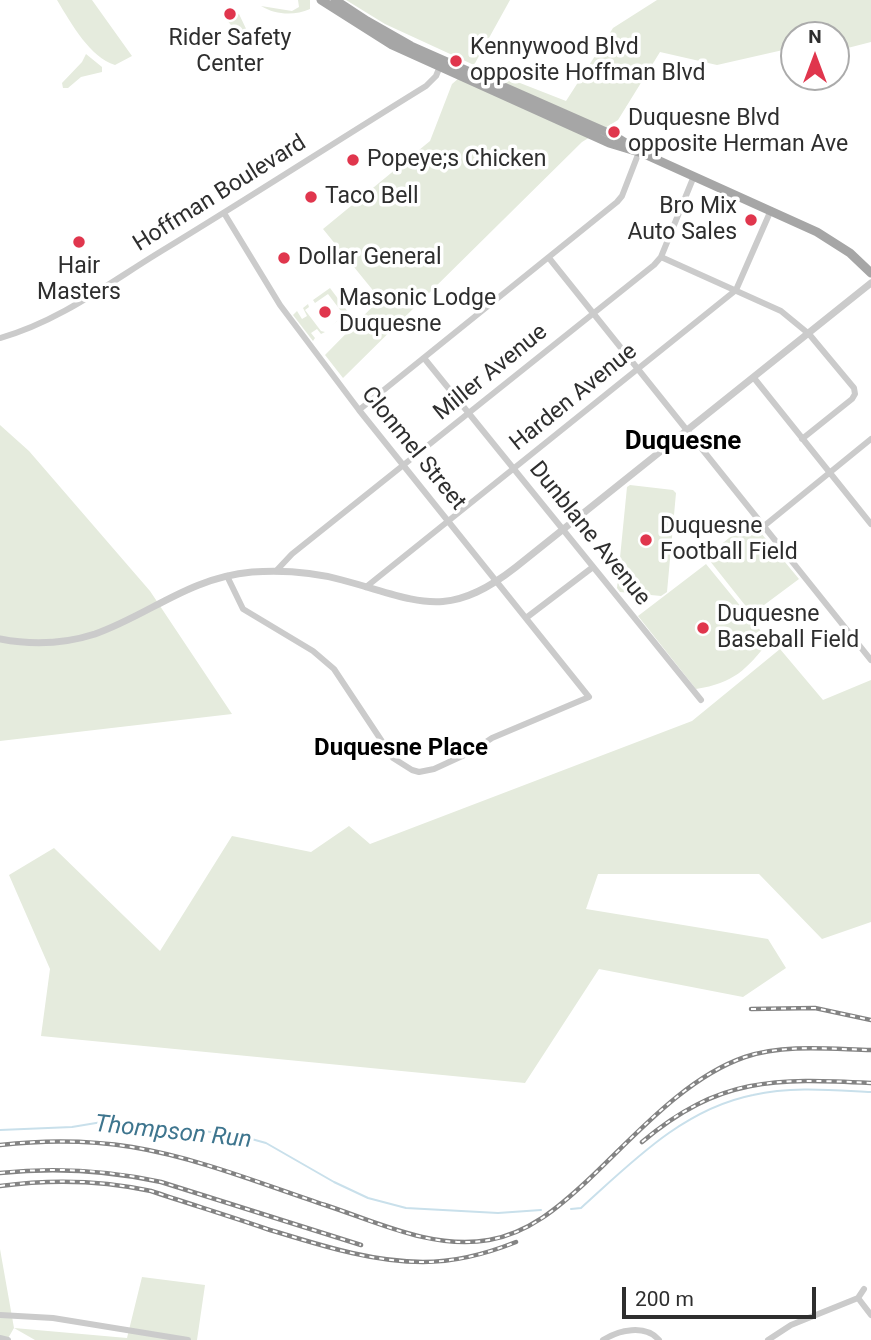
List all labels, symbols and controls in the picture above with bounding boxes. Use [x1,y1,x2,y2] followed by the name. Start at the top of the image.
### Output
[222,6,238,22] marker: Rider Safety Center
[780,21,850,91] north arrow
[169,25,291,79] place label: Rider Safety Center
[808,25,822,48] text: N
[470,34,705,88] place label: Kennywood Blvd opposite Hoffman Blvd
[448,53,464,69] marker: Kennywood Blvd opposite Hoffman Blvd
[628,105,848,159] place label: Duquesne Blvd opposite Herman Ave
[606,124,622,140] marker: Duquesne Blvd opposite Herman Ave
[129,130,311,258] street label: Hoffman Boulevard
[367,146,546,174] place label: Popeye;s Chicken
[345,152,361,168] marker: Popeye;s Chicken
[325,183,419,211] place label: Taco Bell
[303,189,319,205] marker: Taco Bell
[627,193,737,247] place label: Bro Mix Auto Sales
[743,212,759,228] marker: Bro Mix Auto Sales
[71,234,87,250] marker: Hair Masters
[298,244,442,272] place label: Dollar General
[276,250,292,266] marker: Dollar General
[37,253,121,307] place label: Hair Masters
[339,285,496,339] place label: Masonic Lodge Duquesne
[317,304,333,320] marker: Masonic Lodge Duquesne
[429,319,553,427] street label: Miller Avenue
[505,338,643,458] street label: Harden Avenue
[355,382,471,516] street label: Clonmel Street
[625,426,741,458] district label: Duquesne
[522,456,656,612] street label: Dunblane Avenue
[660,513,798,567] place label: Duquesne Football Field
[638,532,654,548] marker: Duquesne Football Field
[717,601,859,655] place label: Duquesne Baseball Field
[695,620,711,636] marker: Duquesne Baseball Field
[314,735,488,763] district label: Duquesne Place
[93,1110,253,1156] water label: Thompson Run
[626,1274,820,1318] scale bar
[635,1287,694,1311] text: 200 m

